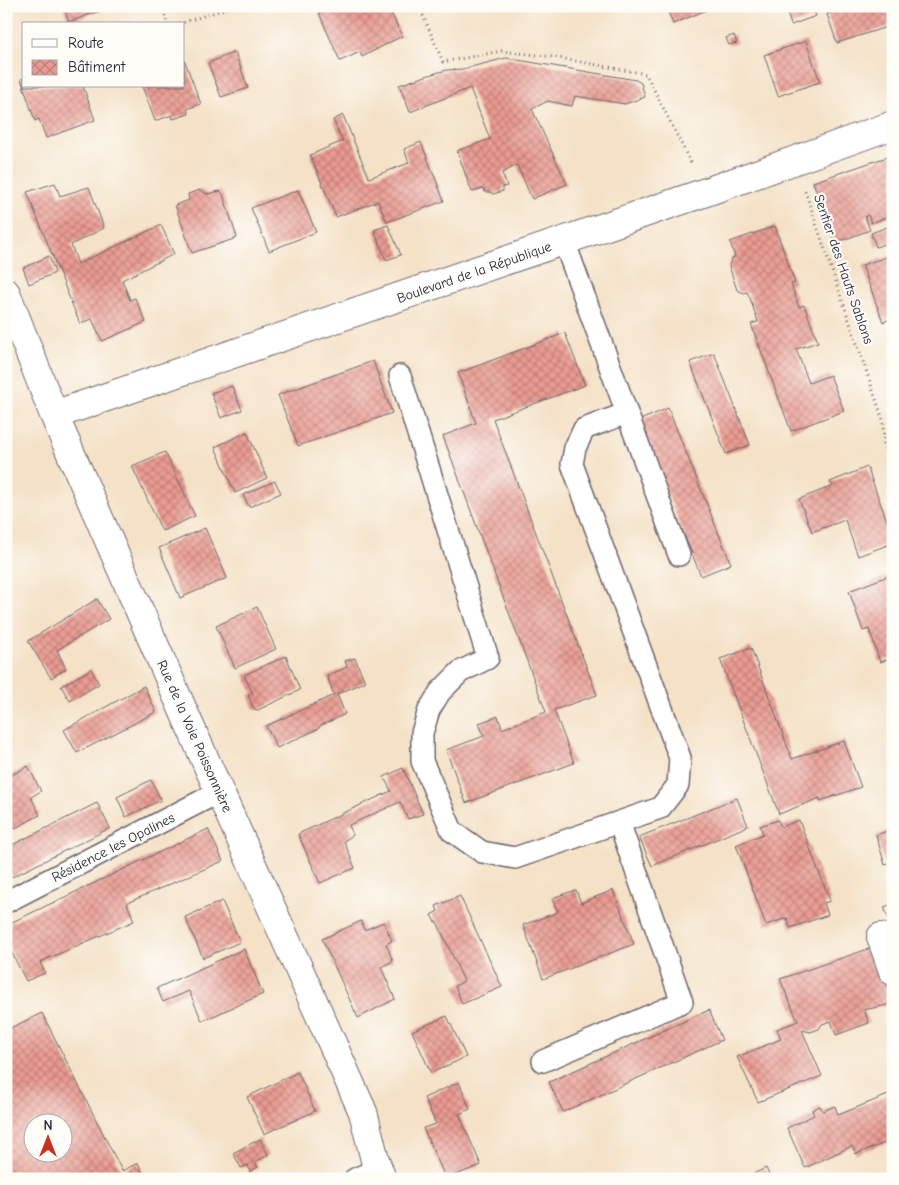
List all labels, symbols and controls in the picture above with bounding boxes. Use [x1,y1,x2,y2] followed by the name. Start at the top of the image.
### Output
[22,22,185,88] legend
[68,34,104,52] text: Route
[68,58,126,76] text: Bâtiment
[810,192,877,346] street label: Sentier des Hauts Sablons
[395,238,554,307] street label: Boulevard de la République
[153,657,236,815] street label: Rue de la Voie Poissonnière
[49,809,178,886] street label: Résidence les Opalines
[22,1112,72,1162] north arrow
[43,1117,53,1134] text: N

